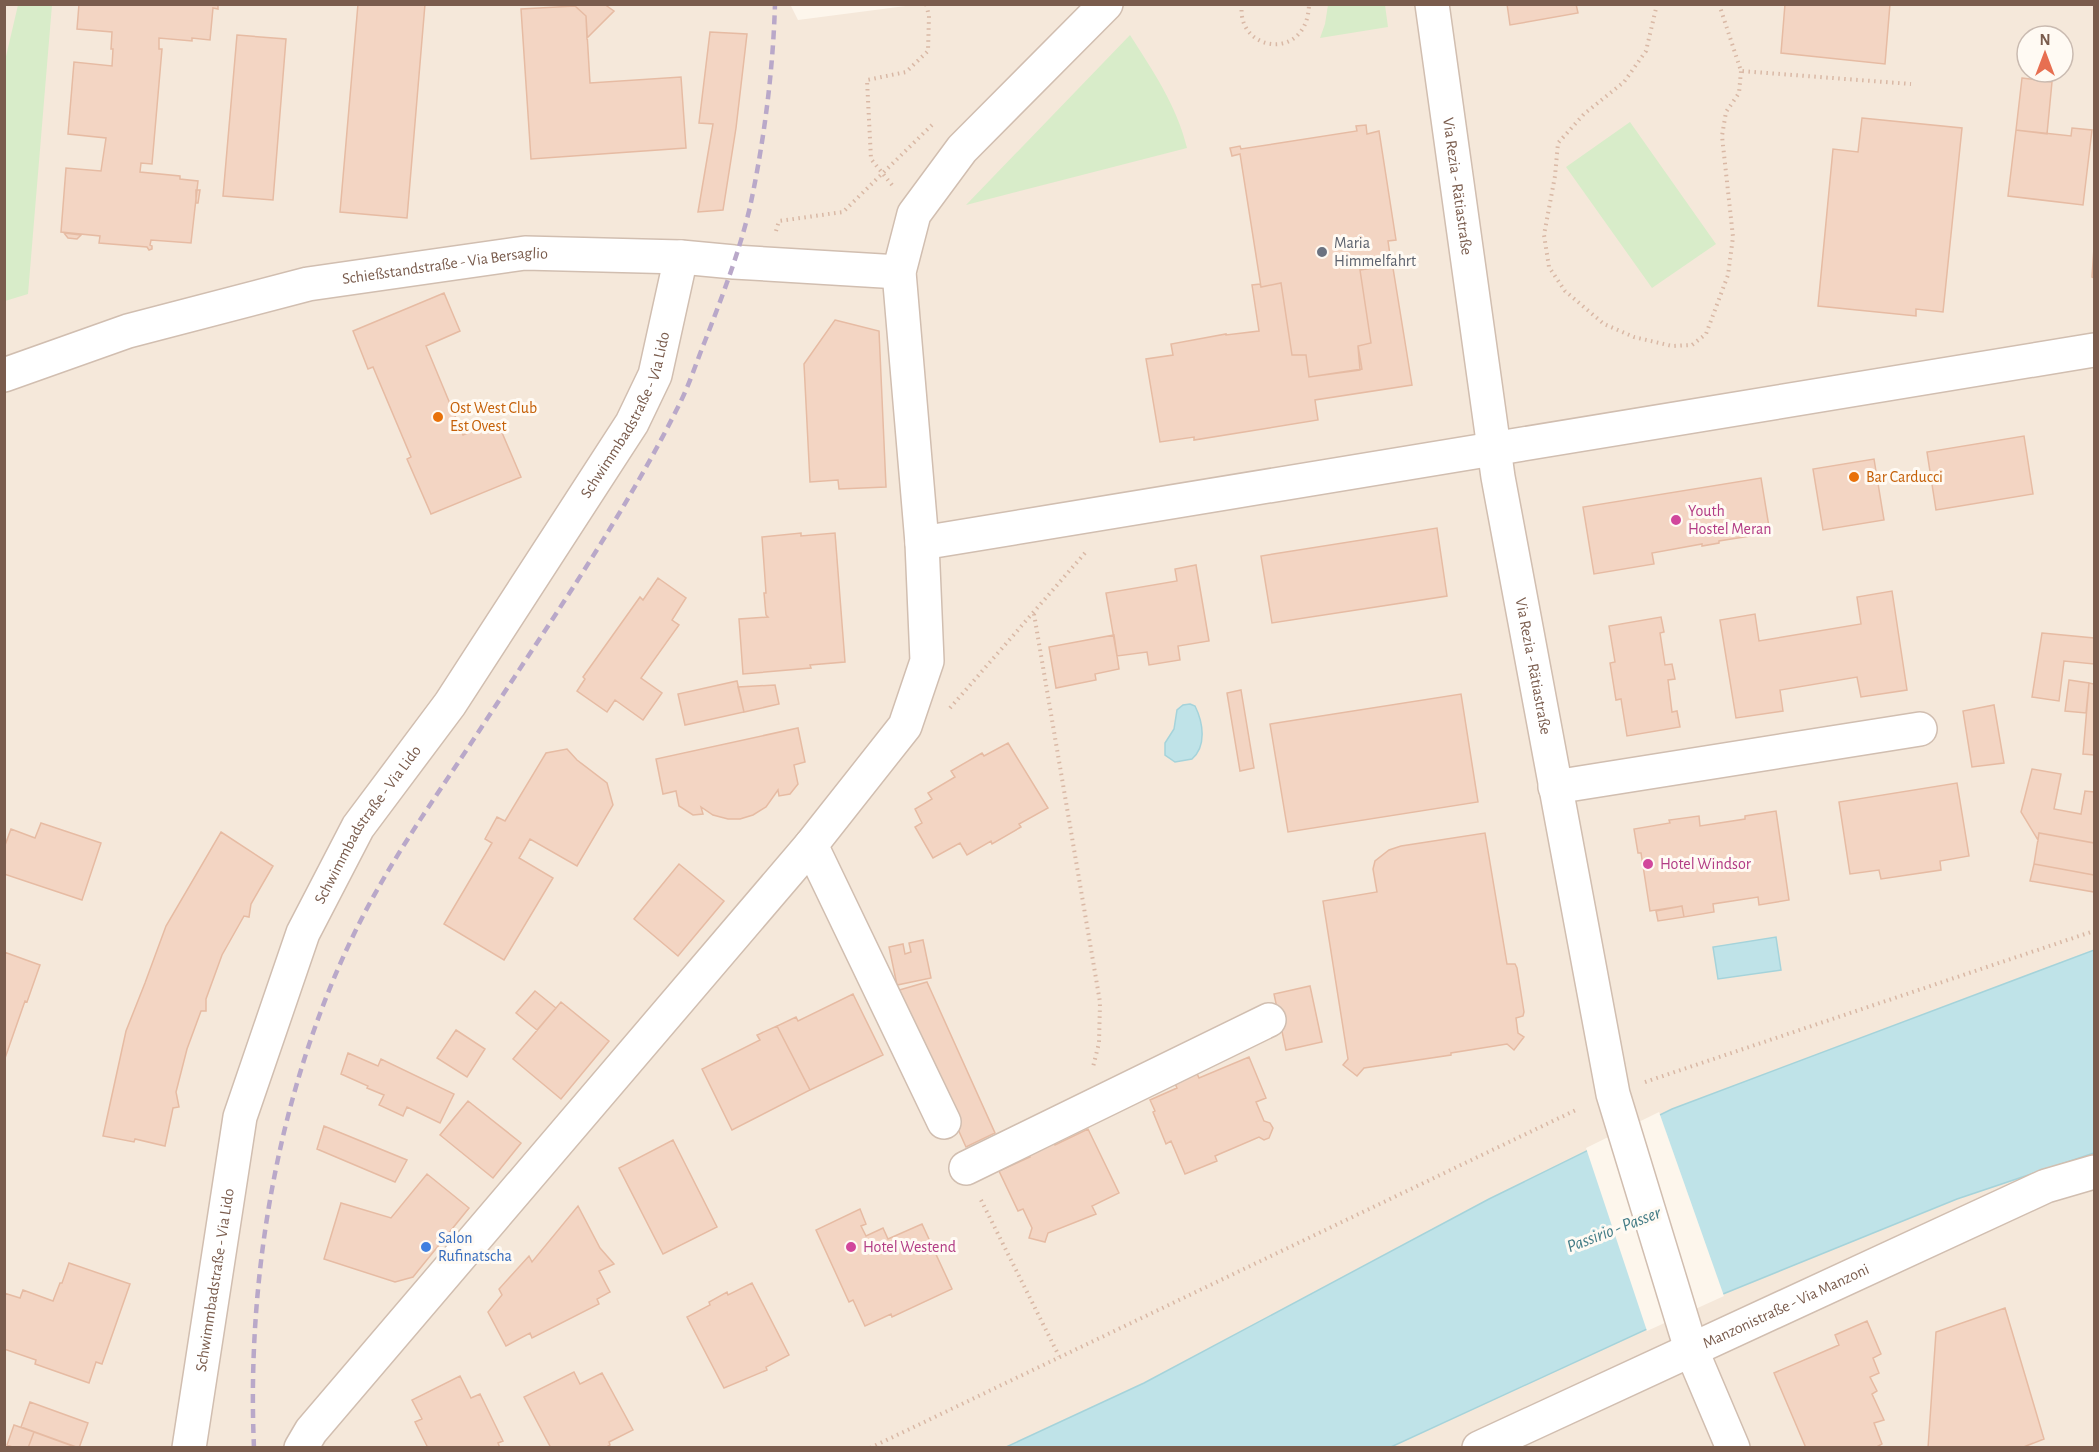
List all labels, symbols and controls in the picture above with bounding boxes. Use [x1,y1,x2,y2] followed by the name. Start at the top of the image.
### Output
[2015,24,2075,84] north arrow
[2039,32,2051,48] text: N
[1440,116,1475,256] street label: Via Rezia - Rätiastraße
[1334,235,1416,269] place label: Maria Himmelfahrt
[341,245,548,287] street label: Schießstandstraße - Via Bersaglio
[1315,245,1329,259] marker: Maria Himmelfahrt
[578,330,672,501] street label: Schwimmbadstraße - Via Lido
[450,400,537,434] place label: Ost West Club Est Ovest
[431,410,445,424] marker: Ost West Club Est Ovest
[1866,469,1943,485] place label: Bar Carducci
[1847,470,1861,484] marker: Bar Carducci
[1688,503,1771,537] place label: Youth Hostel Meran
[1669,513,1683,527] marker: Youth Hostel Meran
[1513,596,1554,736] street label: Via Rezia - Rätiastraße
[312,742,424,906] street label: Schwimmbadstraße - Via Lido
[1660,856,1752,872] place label: Hotel Windsor
[1641,857,1655,871] marker: Hotel Windsor
[193,1187,237,1373] street label: Schwimmbadstraße - Via Lido
[1565,1203,1665,1256] water label: Passirio - Passer
[438,1230,512,1264] place label: Salon Rufinatscha
[863,1239,956,1255] place label: Hotel Westend
[419,1240,433,1254] marker: Salon Rufinatscha
[844,1240,858,1254] marker: Hotel Westend
[1700,1261,1871,1351] street label: Manzonistraße - Via Manzoni

